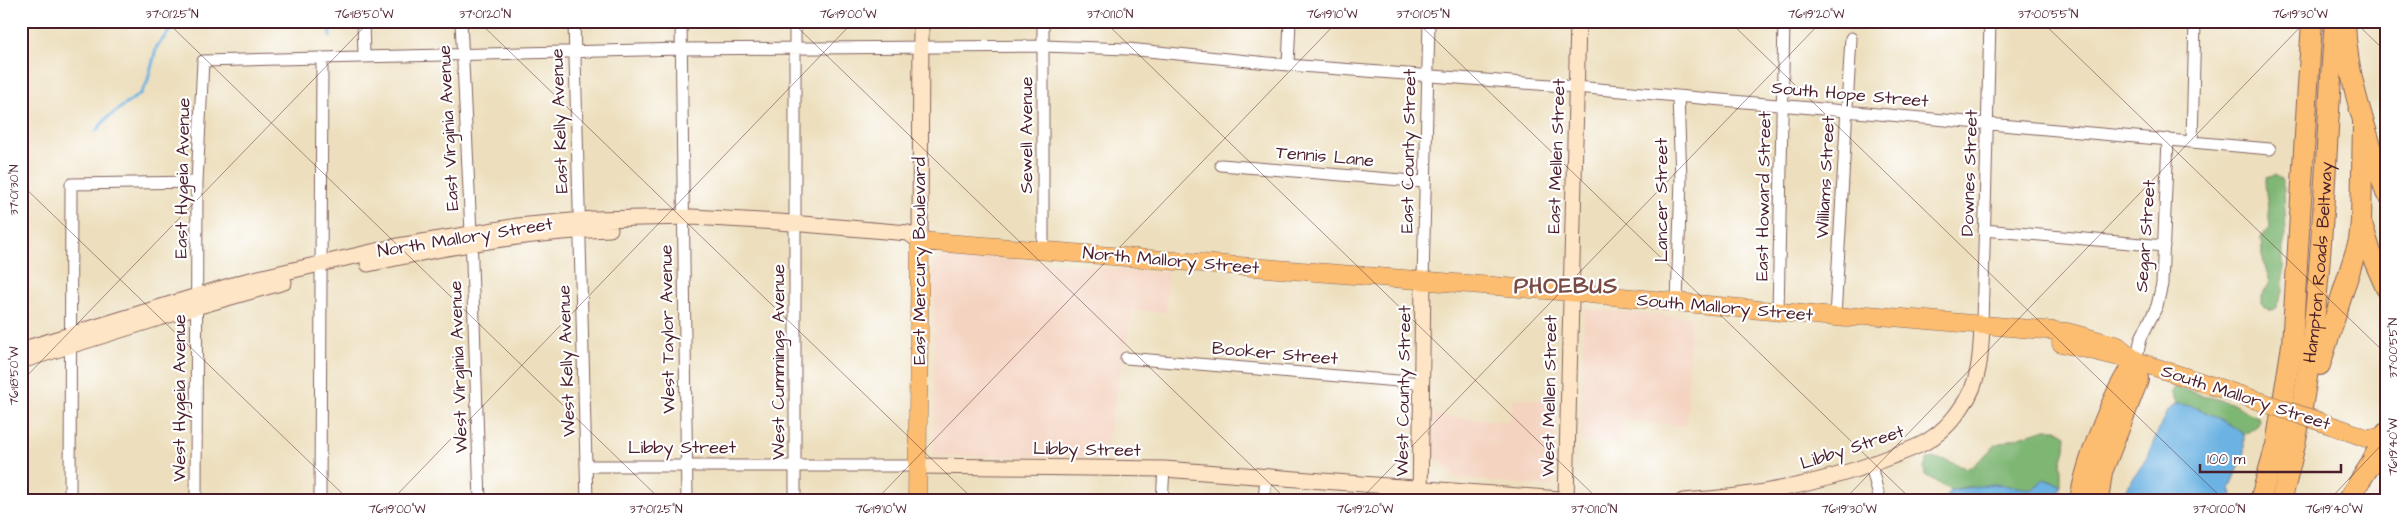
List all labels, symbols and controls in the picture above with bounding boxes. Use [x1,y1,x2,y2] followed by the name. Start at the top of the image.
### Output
[146,6,199,23] text: 37°01'25"N
[335,6,394,23] text: 76°18'50"W
[459,6,511,23] text: 37°01'20"N
[819,6,877,23] text: 76°19'00"W
[1087,6,1134,23] text: 37°01'10"N
[1306,6,1358,23] text: 76°19'10"W
[1396,6,1450,23] text: 37°01'05"N
[1788,6,1845,23] text: 76°19'20"W
[2018,6,2079,23] text: 37°00'55"N
[2272,6,2329,23] text: 76°19'30"W
[432,44,466,211] street label: East Virginia Avenue
[544,48,576,194] street label: East Kelly Avenue
[1395,68,1423,233] street label: East County Street
[1770,75,1930,114] street label: South Hope Street
[1014,76,1039,193] street label: Sewell Avenue
[1541,77,1572,234] street label: East Mellen Street
[169,97,197,259] street label: East Hygeia Avenue
[1955,108,1984,237] street label: Downes Street
[1750,110,1777,281] street label: East Howard Street
[1810,114,1841,239] street label: Williams Street
[1649,137,1674,262] street label: Lancer Street
[1275,140,1375,173] street label: Tennis Lane
[907,157,933,365] street label: East Mercury Boulevard
[2297,161,2340,365] street label: Hampton Roads Beltway
[6,164,23,216] text: 37°01'30"N
[2129,178,2163,293] street label: Segar Street
[376,211,555,265] street label: North Mallory Street
[1082,240,1261,282] street label: North Mallory Street
[654,244,682,414] street label: West Taylor Avenue
[766,264,792,460] street label: West Cummings Avenue
[1514,271,1618,302] district label: PHOEBUS
[443,280,475,454] street label: West Virginia Avenue
[551,284,583,437] street label: West Kelly Avenue
[1636,287,1815,329] street label: South Mallory Street
[1390,305,1419,477] street label: West County Street
[167,314,193,482] street label: West Hygeia Avenue
[1536,314,1563,477] street label: West Mellen Street
[2385,317,2402,378] text: 37°00'55"N
[1211,336,1340,372] street label: Booker Street
[6,346,23,406] text: 76°18'50"W
[2158,358,2334,438] street label: South Mallory Street
[2385,417,2402,476] text: 76°19'40"W
[1797,419,1908,477] street label: Libby Street
[628,435,737,461] street label: Libby Street
[1033,436,1142,464] street label: Libby Street
[2200,442,2341,474] scale bar
[2207,449,2246,470] text: 100 m
[368,501,426,518] text: 76°19'00"W
[630,501,683,518] text: 37°01'25"N
[855,501,907,518] text: 76°19'10"W
[1337,501,1394,518] text: 76°19'20"W
[1571,501,1618,518] text: 37°01'10"N
[1821,501,1878,518] text: 76°19'30"W
[2193,501,2246,518] text: 37°01'00"N
[2305,501,2364,518] text: 76°19'40"W

